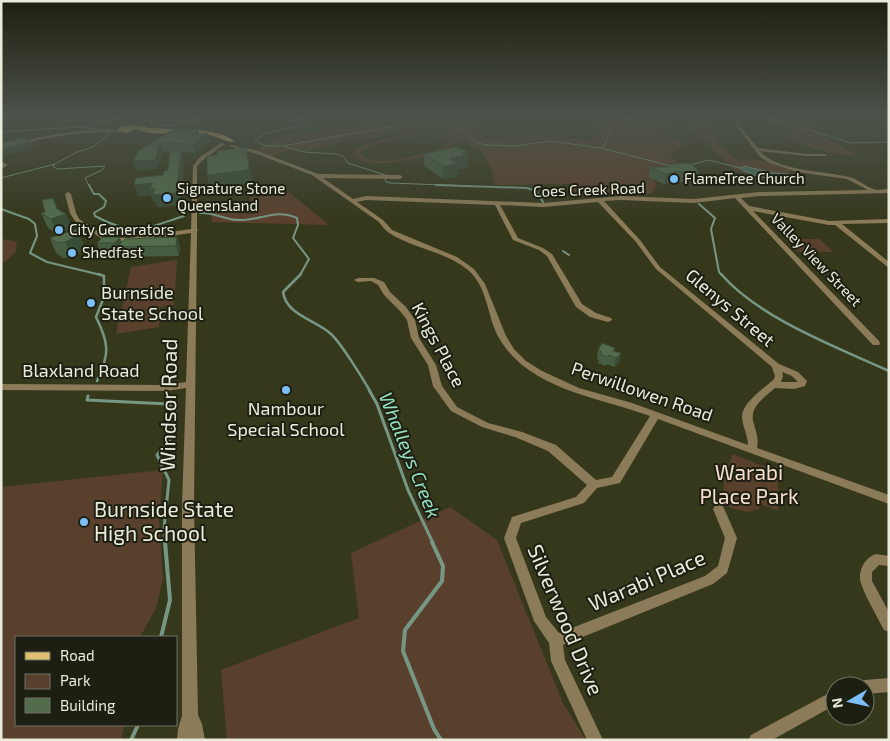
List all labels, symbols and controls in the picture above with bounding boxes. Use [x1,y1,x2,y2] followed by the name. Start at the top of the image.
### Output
[684,169,805,187] place label: FlameTree Church
[668,173,680,185] marker: FlameTree Church
[533,178,645,200] street label: Coes Creek Road
[177,179,285,215] place label: Signature Stone Queensland
[161,192,173,204] marker: Signature Stone Queensland
[768,209,866,310] street label: Valley View Street
[69,220,174,238] place label: City Generators
[53,224,65,236] marker: City Generators
[82,243,143,261] place label: Shedfast
[66,247,78,259] marker: Shedfast
[682,264,780,351] street label: Glenys Street
[101,281,204,324] place label: Burnside State School
[85,297,97,309] marker: Burnside State School
[407,298,470,391] street label: Kings Place
[154,338,181,472] street label: Windsor Road
[569,357,716,426] street label: Perwillowen Road
[22,359,140,381] street label: Blaxland Road
[280,384,292,396] marker: Nambour Special School
[374,389,446,522] water label: Whalleys Creek
[227,397,345,440] place label: Nambour Special School
[699,459,799,508] park label: Warabi Place Park
[94,496,234,545] place label: Burnside State High School
[78,516,90,528] marker: Burnside State High School
[523,540,609,698] street label: Silverwood Drive
[584,544,709,615] street label: Warabi Place
[15,636,178,726] legend
[60,646,95,664] text: Road
[60,671,91,689] text: Park
[825,676,875,726] north arrow
[60,696,116,714] text: Building
[827,697,846,709] text: N

